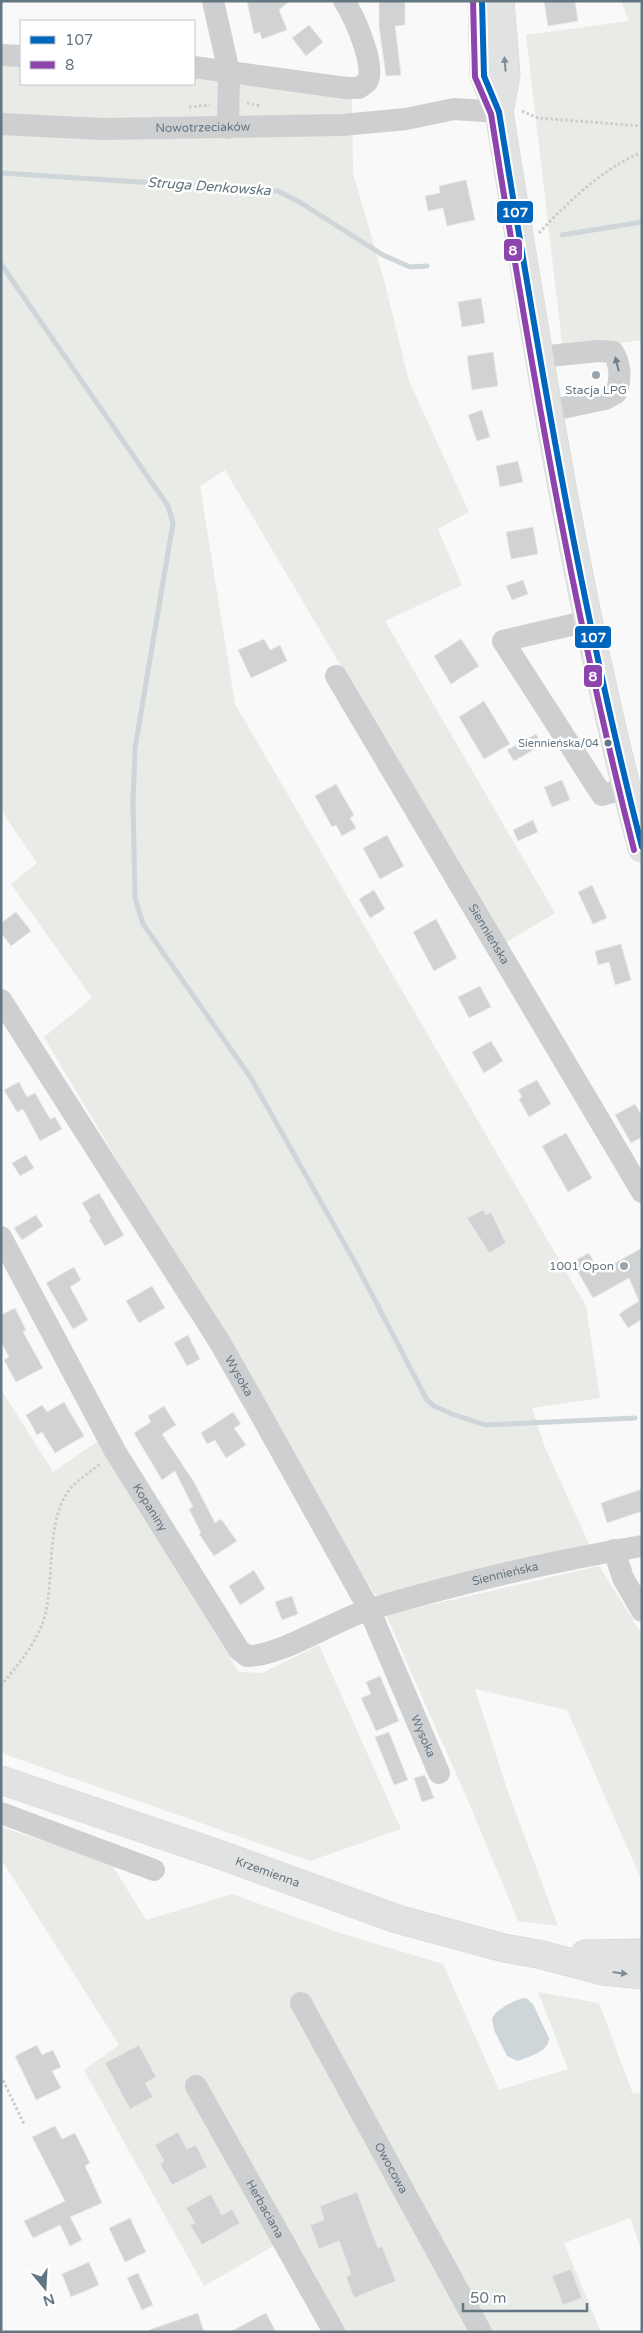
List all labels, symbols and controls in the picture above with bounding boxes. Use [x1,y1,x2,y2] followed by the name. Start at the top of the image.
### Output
[20,20,195,85] legend
[65,31,93,49] text: 107
[500,55,508,71] one-way arrow
[65,56,74,74] text: 8
[155,120,251,135] street label: Nowotrzeciaków
[147,174,272,199] water label: Struga Denkowska
[496,200,534,224] line badge: 107
[502,204,528,221] text: 107
[503,238,523,262] line badge: 8
[509,242,518,259] text: 8
[613,357,621,372] one-way arrow
[590,369,602,381] marker: Stacja LPG
[565,383,627,397] place label: Stacja LPG
[574,625,612,649] line badge: 107
[580,629,606,646] text: 107
[583,664,603,688] line badge: 8
[589,668,598,685] text: 8
[518,737,599,750] place label: Siennieńska/04
[603,738,613,748] marker: Siennieńska/04
[466,901,512,967] street label: Siennieńska
[549,1259,614,1273] place label: 1001 Opon
[618,1260,630,1272] marker: 1001 Opon
[222,1353,256,1399] street label: Wysoka
[130,1481,171,1534] street label: Kopaniny
[471,1559,540,1588] street label: Siennieńska
[408,1713,438,1759] street label: Wysoka
[233,1854,302,1890] street label: Krzemienna
[612,1969,628,1977] one-way arrow
[372,2140,411,2196] street label: Owocowa
[243,2177,287,2241] street label: Herbaciana
[20,2263,70,2313] north arrow
[463,2280,587,2312] scale bar
[470,2289,507,2307] text: 50 m
[41,2290,57,2310] text: N

